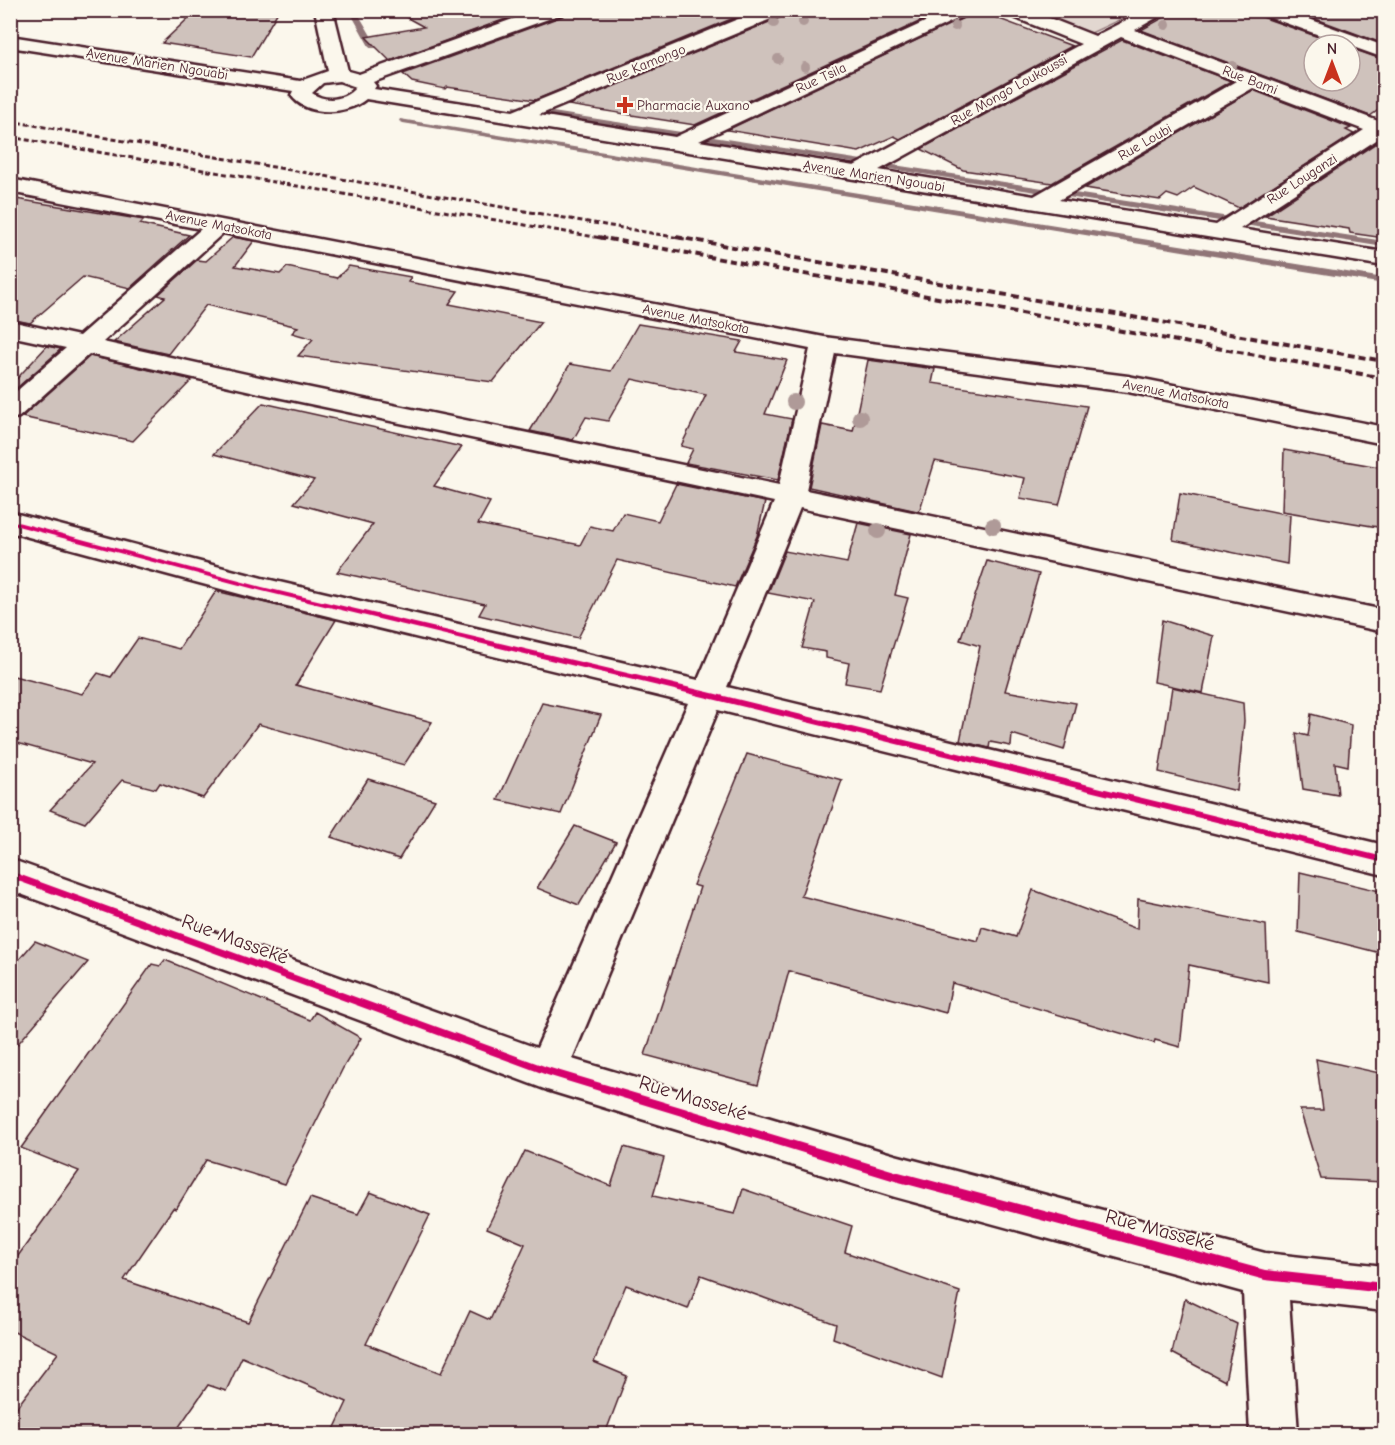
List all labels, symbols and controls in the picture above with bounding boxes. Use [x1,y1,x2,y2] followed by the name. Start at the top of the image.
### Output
[1302,33,1362,93] north arrow
[604,40,688,88] street label: Rue Kamongo
[1327,40,1337,58] text: N
[85,44,229,84] street label: Avenue Marien Ngouabi
[948,51,1070,129] street label: Rue Mongo Loukoussi
[793,59,849,97] street label: Rue Tsila
[1220,62,1280,98] street label: Rue Bami
[637,97,750,114] place label: Pharmacie Auxano
[618,98,632,112] marker: Pharmacie Auxano
[1115,120,1175,164] street label: Rue Loubi
[1264,150,1340,208] street label: Rue Louganzi
[802,156,946,196] street label: Avenue Marien Ngouabi
[164,206,274,244] street label: Avenue Matsokota
[641,300,751,338] street label: Avenue Matsokota
[1121,375,1231,413] street label: Avenue Matsokota
[179,909,291,969] street label: Rue Masseké
[636,1071,750,1125] street label: Rue Masseké
[1103,1204,1217,1256] street label: Rue Masseké

